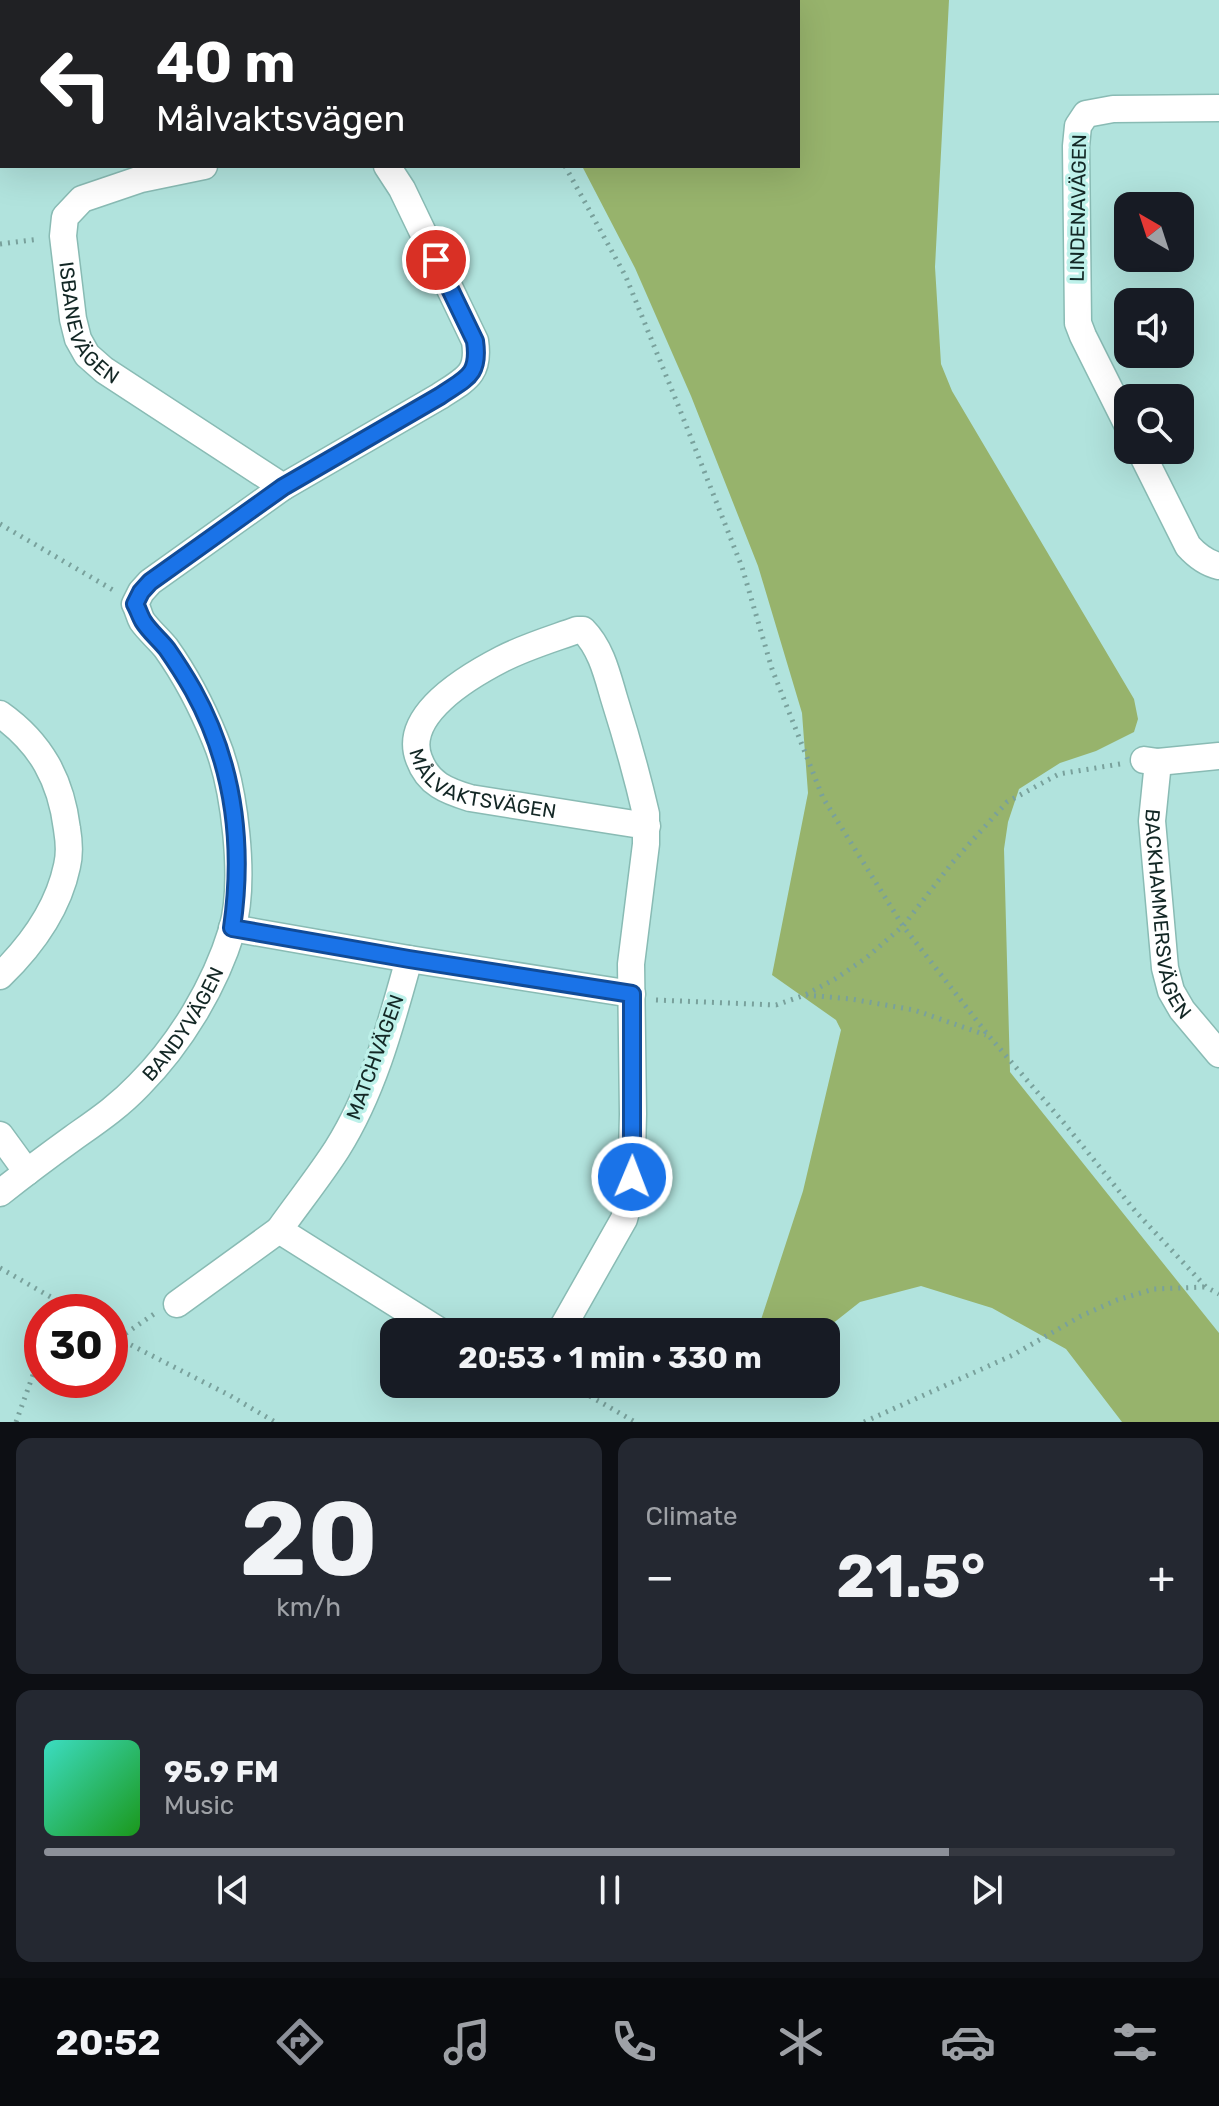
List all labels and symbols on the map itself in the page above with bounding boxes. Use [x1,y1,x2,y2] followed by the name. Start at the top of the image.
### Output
[1065,134,1091,282] street label: LINDENAVÄGEN
[1114,192,1194,272] north arrow
[402,226,470,294] pin
[54,260,124,389] street label: ISBANEVÄGEN
[404,745,558,823] street label: MÅLVAKTSVÄGEN
[1140,808,1196,1024] street label: BACKHAMMERSVÄGEN
[137,963,229,1086] street label: BANDYVÄGEN
[341,991,409,1123] street label: MATCHVÄGEN
[590,1135,674,1219] position arrow
[24,1294,128,1398] speed limit sign: 30

